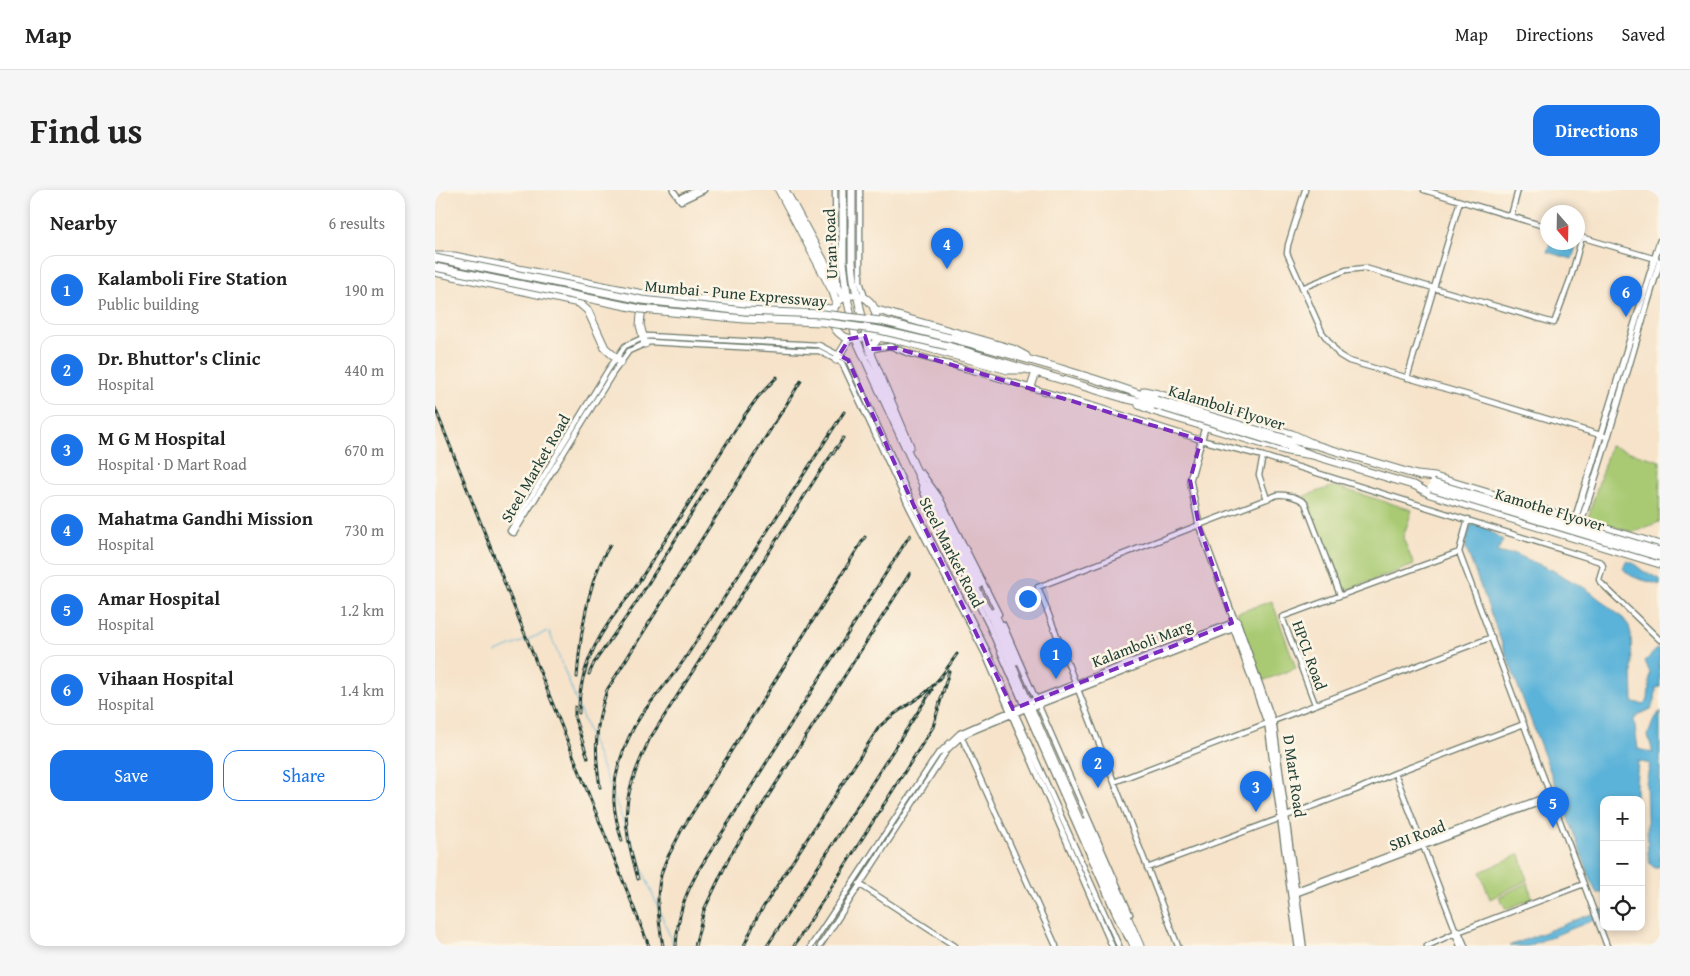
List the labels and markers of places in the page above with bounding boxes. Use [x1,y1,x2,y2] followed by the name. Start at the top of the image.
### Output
[931,228,963,269] pin: 4
[1610,276,1642,317] pin: 6
[1040,638,1072,679] pin: 1
[1082,747,1114,788] pin: 2
[1240,771,1272,812] pin: 3
[1537,787,1569,828] pin: 5

